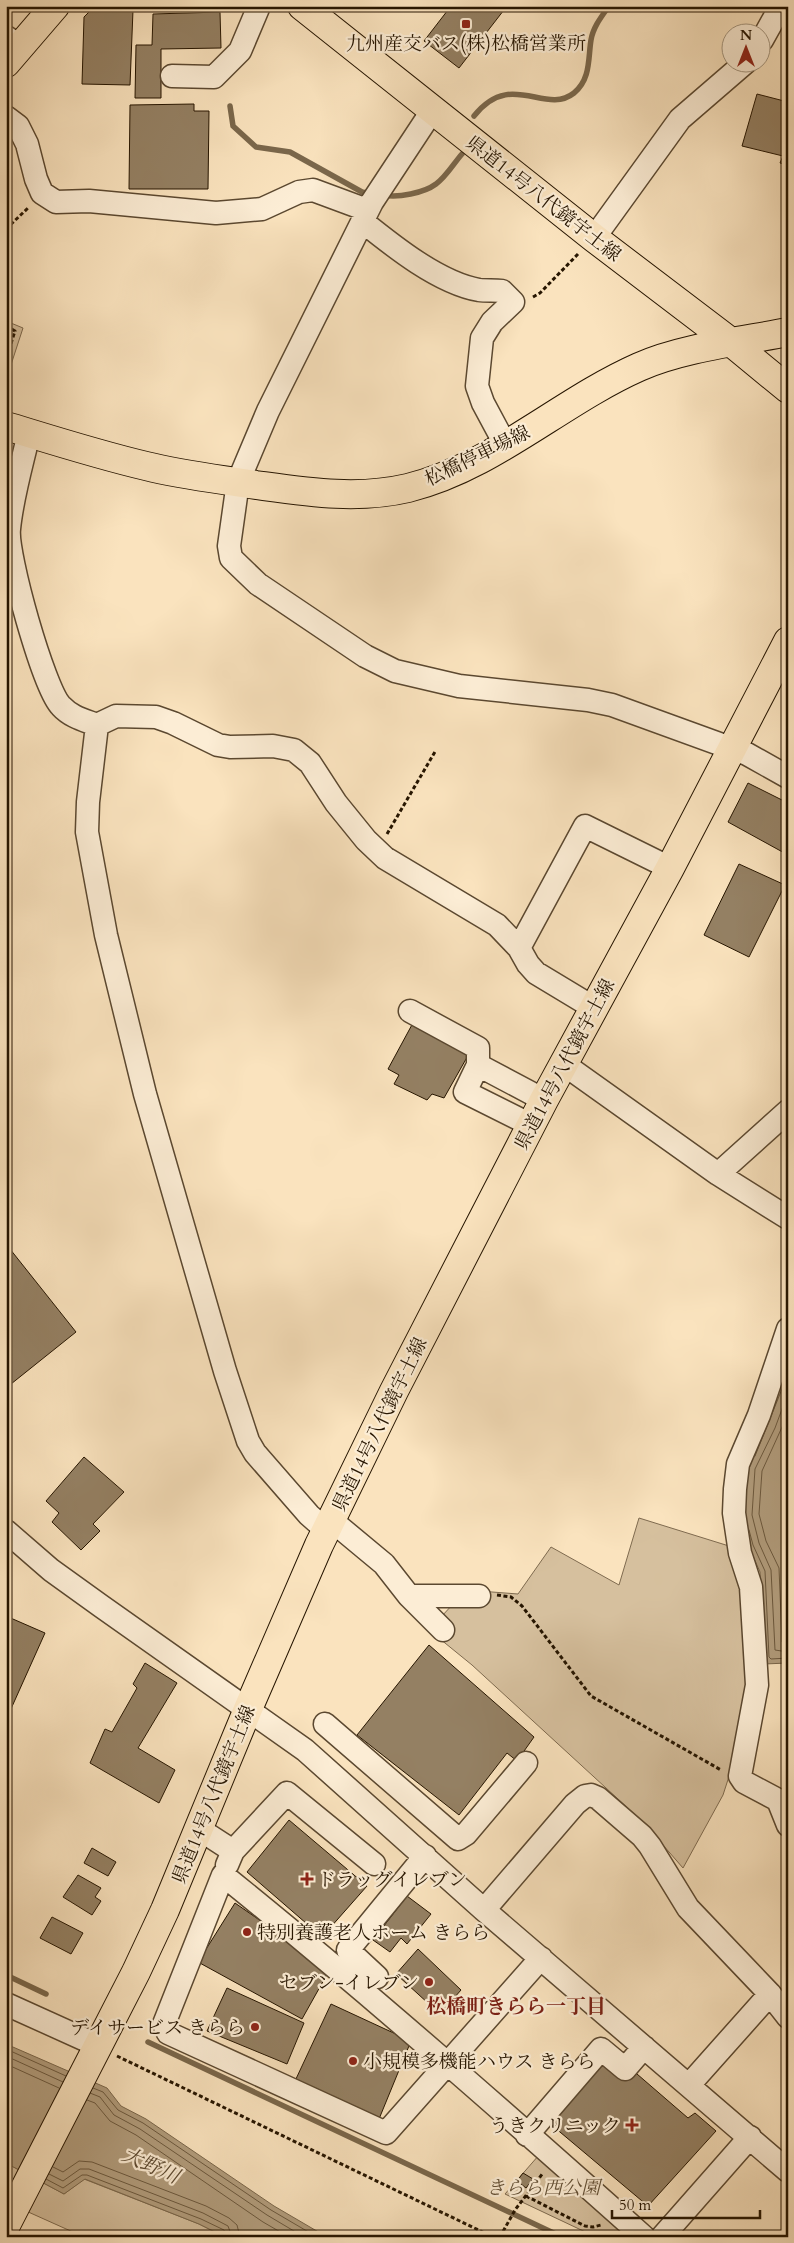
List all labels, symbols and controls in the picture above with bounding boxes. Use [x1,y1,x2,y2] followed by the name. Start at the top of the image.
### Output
[460,18,472,30] marker: 九州産交バス(株)松橋営業所
[722,22,772,72] north arrow
[740,26,752,45] text: N
[346,31,586,57] place label: 九州産交バス(株)松橋営業所
[460,130,626,268] street label: 県道14号八代鏡宇土線
[421,419,534,493] street label: 松橋停車場線
[509,974,621,1155] street label: 県道14号八代鏡宇土線
[326,1333,433,1516] street label: 県道14号八代鏡宇土線
[166,1701,262,1888] street label: 県道14号八代鏡宇土線
[317,1867,467,1893] place label: ドラッグイレブン
[301,1873,313,1885] marker: ドラッグイレブン
[257,1920,490,1946] place label: 特別養護老人ホーム きらら
[241,1926,253,1938] marker: 特別養護老人ホーム きらら
[279,1970,419,1996] place label: セブン-イレブン
[423,1976,435,1988] marker: セブン-イレブン
[426,1993,606,2020] district label: 松橋町きらら一丁目
[70,2015,245,2041] place label: デイサービス きらら
[249,2021,261,2033] marker: デイサービス きらら
[363,2049,596,2075] place label: 小規模多機能ハウス きらら
[347,2055,359,2067] marker: 小規模多機能ハウス きらら
[489,2113,621,2139] place label: うきクリニック
[625,2118,639,2132] marker: うきクリニック
[118,2141,186,2191] water label: 大野川
[486,2175,603,2201] park label: きらら西公園
[612,2188,759,2220] scale bar
[619,2195,651,2215] text: 50 m

